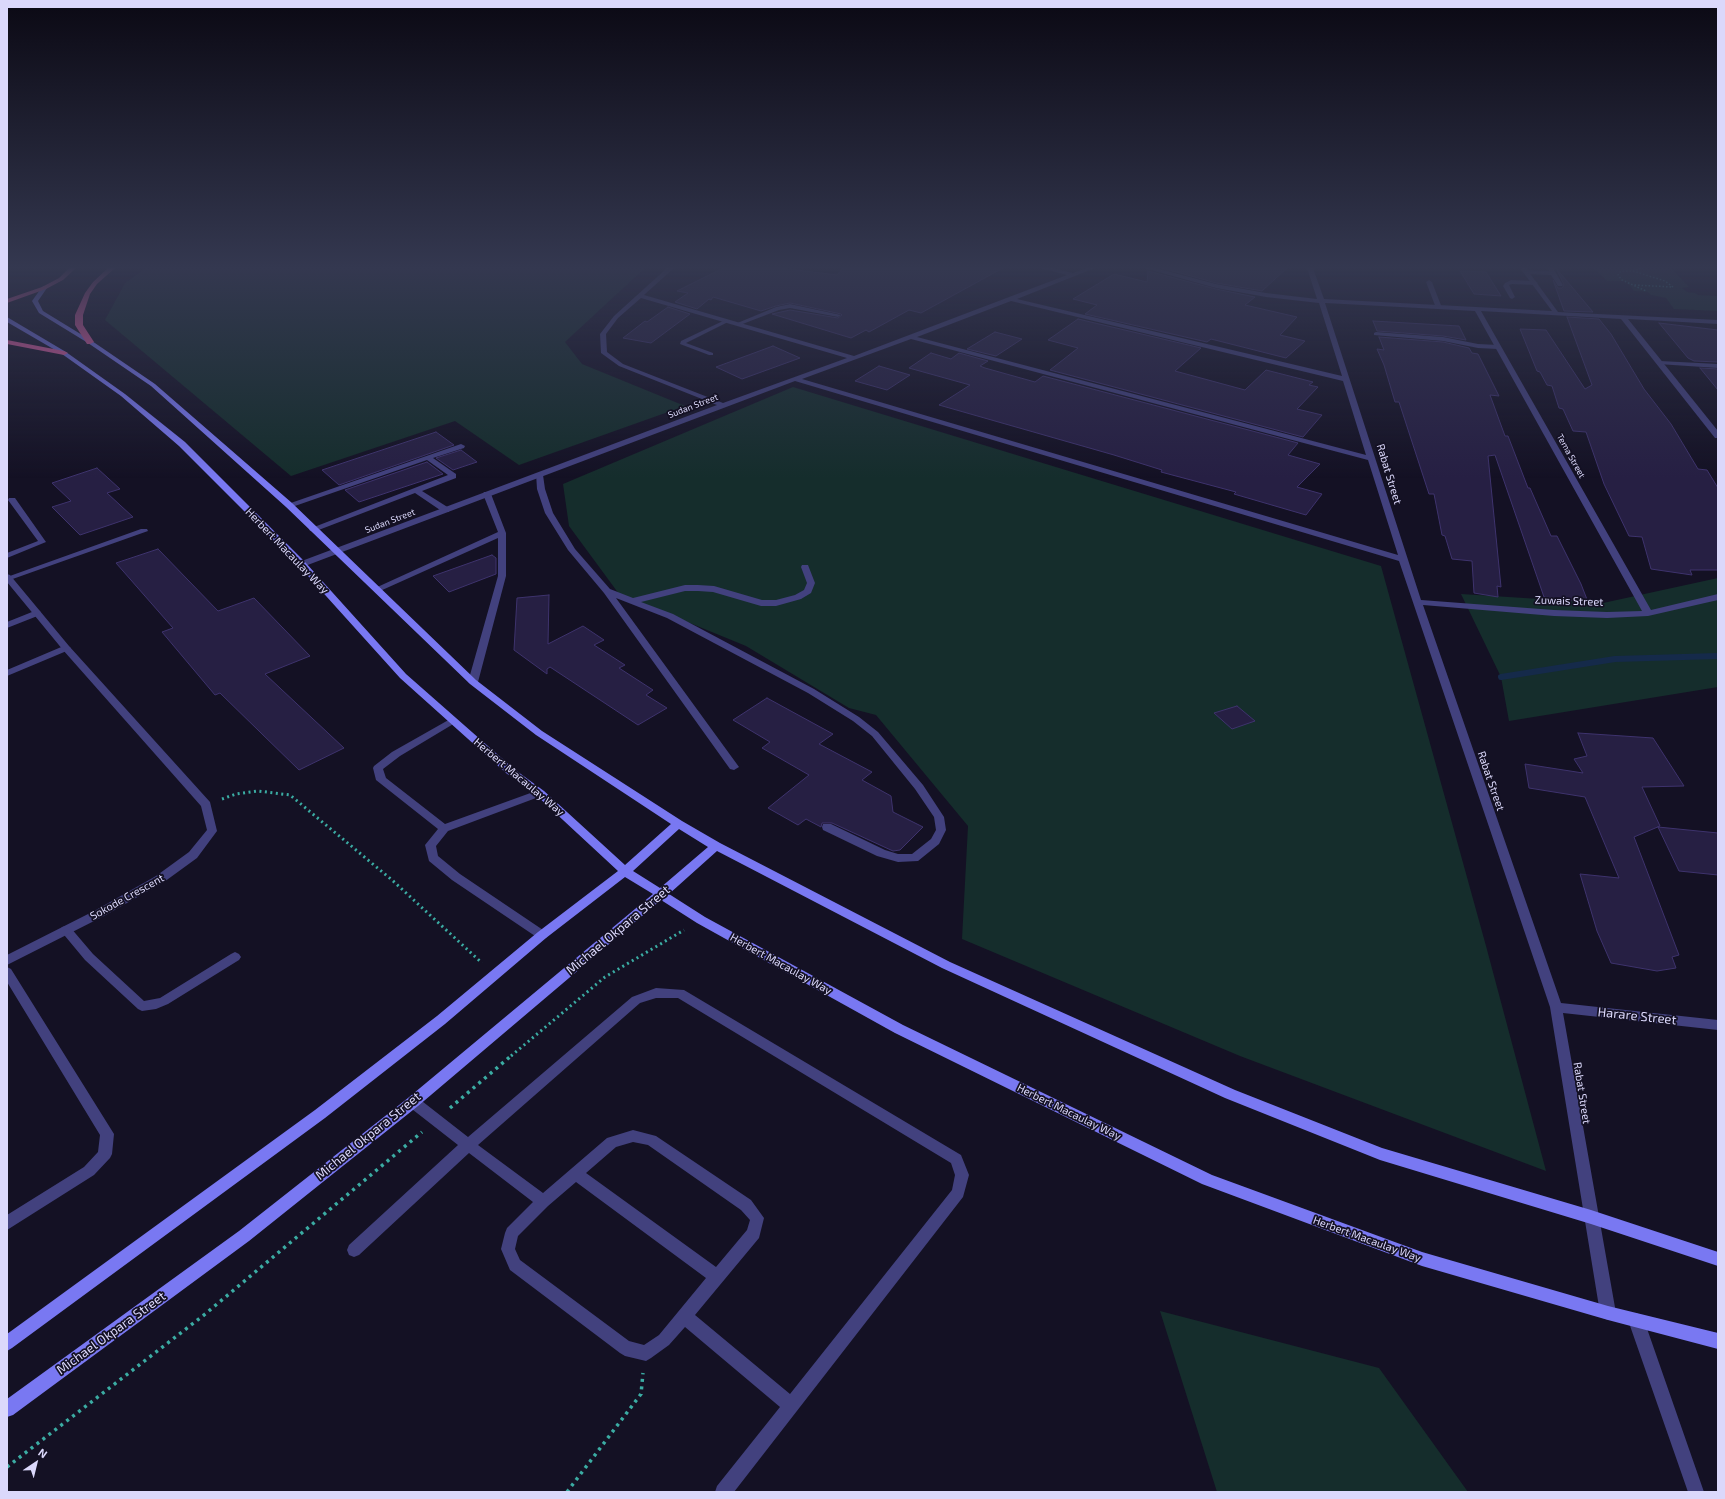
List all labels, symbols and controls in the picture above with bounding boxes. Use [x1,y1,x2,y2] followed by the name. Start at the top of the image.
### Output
[667,392,719,420] street label: Sudan Street
[1554,432,1588,480] street label: Tema Street
[1374,442,1404,506] street label: Rabat Street
[243,505,331,597] street label: Herbert Macaulay Way
[364,507,416,535] street label: Sudan Street
[1534,593,1604,609] street label: Zuwais Street
[471,735,567,819] street label: Herbert Macaulay Way
[1475,749,1507,813] street label: Rabat Street
[88,871,166,923] street label: Sokode Crescent
[563,882,673,978] street label: Michael Okpara Street
[728,931,834,997] street label: Herbert Macaulay Way
[1597,1004,1677,1028] street label: Harare Street
[1571,1061,1593,1125] street label: Rabat Street
[1015,1081,1123,1143] street label: Herbert Macaulay Way
[312,1089,424,1183] street label: Michael Okpara Street
[1311,1213,1423,1265] street label: Herbert Macaulay Way
[54,1288,168,1378] street label: Michael Okpara Street
[16,1443,56,1483] north arrow
[36,1445,50,1460] text: N

